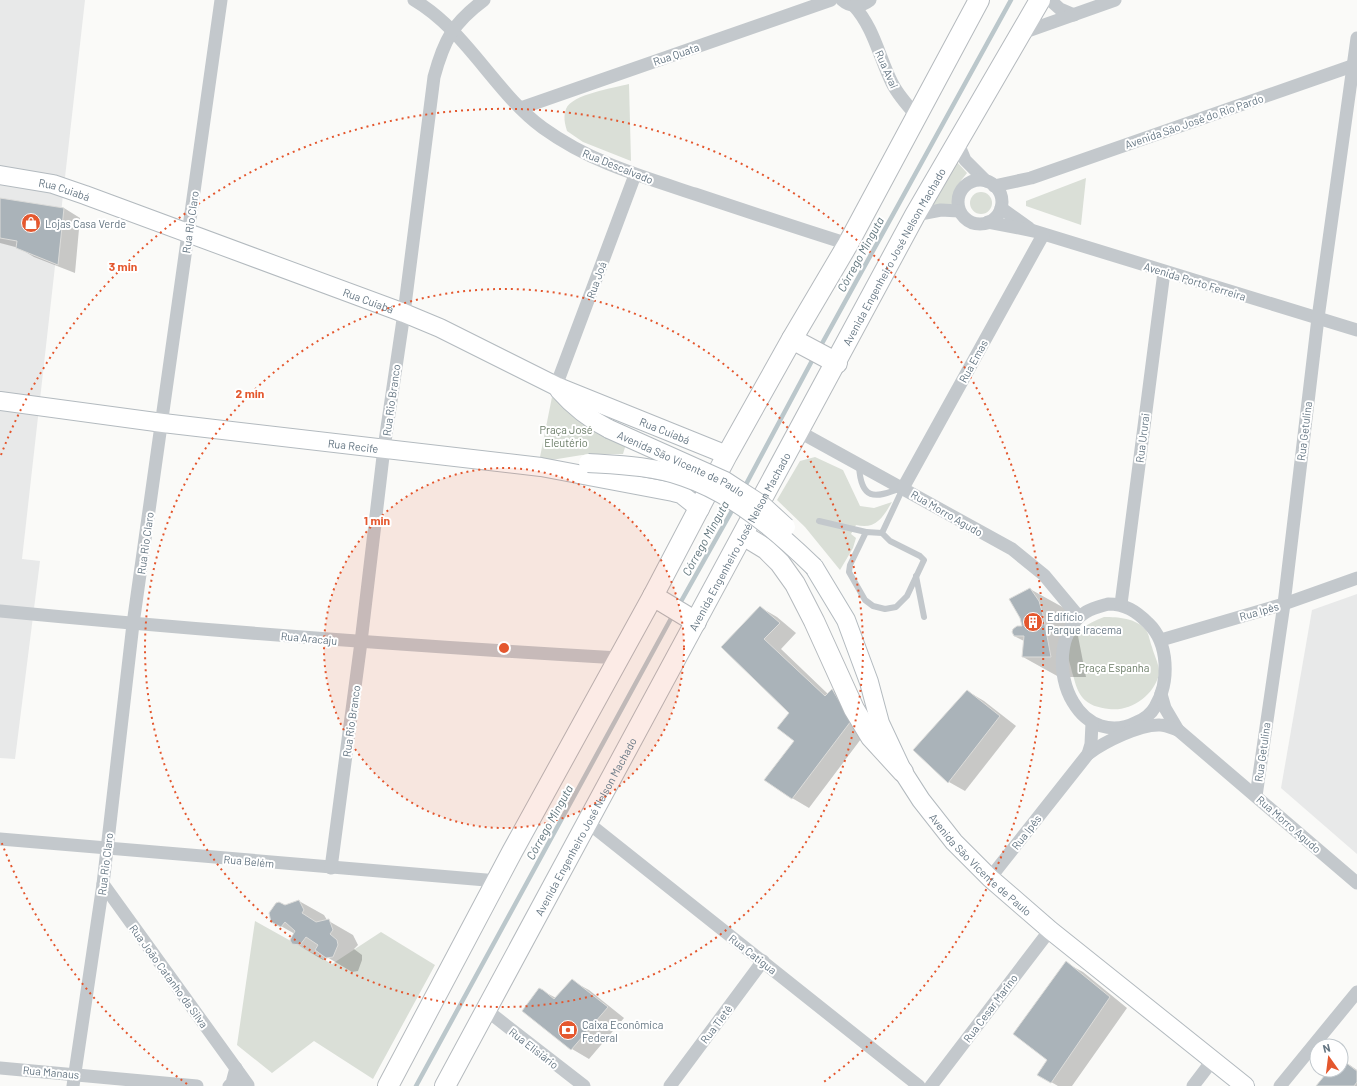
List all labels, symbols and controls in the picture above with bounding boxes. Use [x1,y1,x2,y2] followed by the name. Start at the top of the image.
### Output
[651,40,701,68] street label: Rua Quata
[873,48,901,90] street label: Rua Avaí
[1123,91,1265,151] street label: Avenida São José do Rio Pardo
[581,146,655,186] street label: Rua Descalvado
[839,165,948,348] street label: Avenida Engenheiro José Nelson Machado
[38,175,92,203] street label: Rua Cuiabá
[179,190,201,254] street label: Rua Rio Claro
[20,212,42,234] shop icon: Lojas Casa Verde
[834,214,886,294] water label: Córrego Minguta
[45,217,126,230] place label: Lojas Casa Verde
[109,259,137,273] text: 3 min
[1142,259,1248,303] street label: Avenida Porto Ferreira
[583,260,609,300] street label: Rua Joá
[341,285,396,315] street label: Rua Cuiabá
[956,337,990,385] street label: Rua Emas
[380,363,402,437] street label: Rua Rio Branco
[236,386,264,400] text: 2 min
[1294,401,1314,461] street label: Rua Getulina
[1133,412,1152,464] street label: Rua Ururai
[638,414,692,446] street label: Rua Cuiabá
[539,423,593,449] park label: Praça José Eleutério
[616,427,747,499] street label: Avenida São Vicente de Paulo
[327,436,379,455] street label: Rua Recife
[686,450,792,633] street label: Avenida Engenheiro José Nelson Machado
[909,487,985,539] street label: Rua Morro Agudo
[679,498,731,578] water label: Córrego Minguta
[134,511,156,575] street label: Rua Rio Claro
[364,513,390,527] text: 1 min
[1238,599,1280,623] street label: Rua Ipês
[1047,610,1122,636] place label: Edifício Parque Iracema
[1022,611,1044,633] building icon: Edifício Parque Iracema
[280,629,338,647] street label: Rua Aracaju
[497,641,511,655] centre of rings
[1079,661,1149,674] park label: Praça Espanha
[340,684,362,758] street label: Rua Rio Branco
[1251,722,1273,782] street label: Rua Getulina
[532,735,638,918] street label: Avenida Engenheiro José Nelson Machado
[523,782,575,862] water label: Córrego Minguta
[1254,793,1324,855] street label: Rua Morro Agudo
[927,810,1035,918] street label: Avenida São Vicente de Paulo
[1008,812,1044,852] street label: Rua Ipês
[95,832,115,896] street label: Rua Rio Claro
[223,852,275,870] street label: Rua Belém
[127,922,211,1030] street label: Rua João Catanho da Silva
[727,931,779,977] street label: Rua Catigua
[960,971,1020,1045] street label: Rua Cesar Marino
[697,1002,735,1046] street label: Rua Tietê
[582,1018,663,1044] place label: Caixa Econômica Federal
[557,1019,579,1041] bank icon: Caixa Econômica Federal
[507,1025,561,1071] street label: Rua Elisiário
[1309,1038,1349,1078] north arrow
[1321,1041,1332,1055] text: N
[22,1063,80,1081] street label: Rua Manaus

